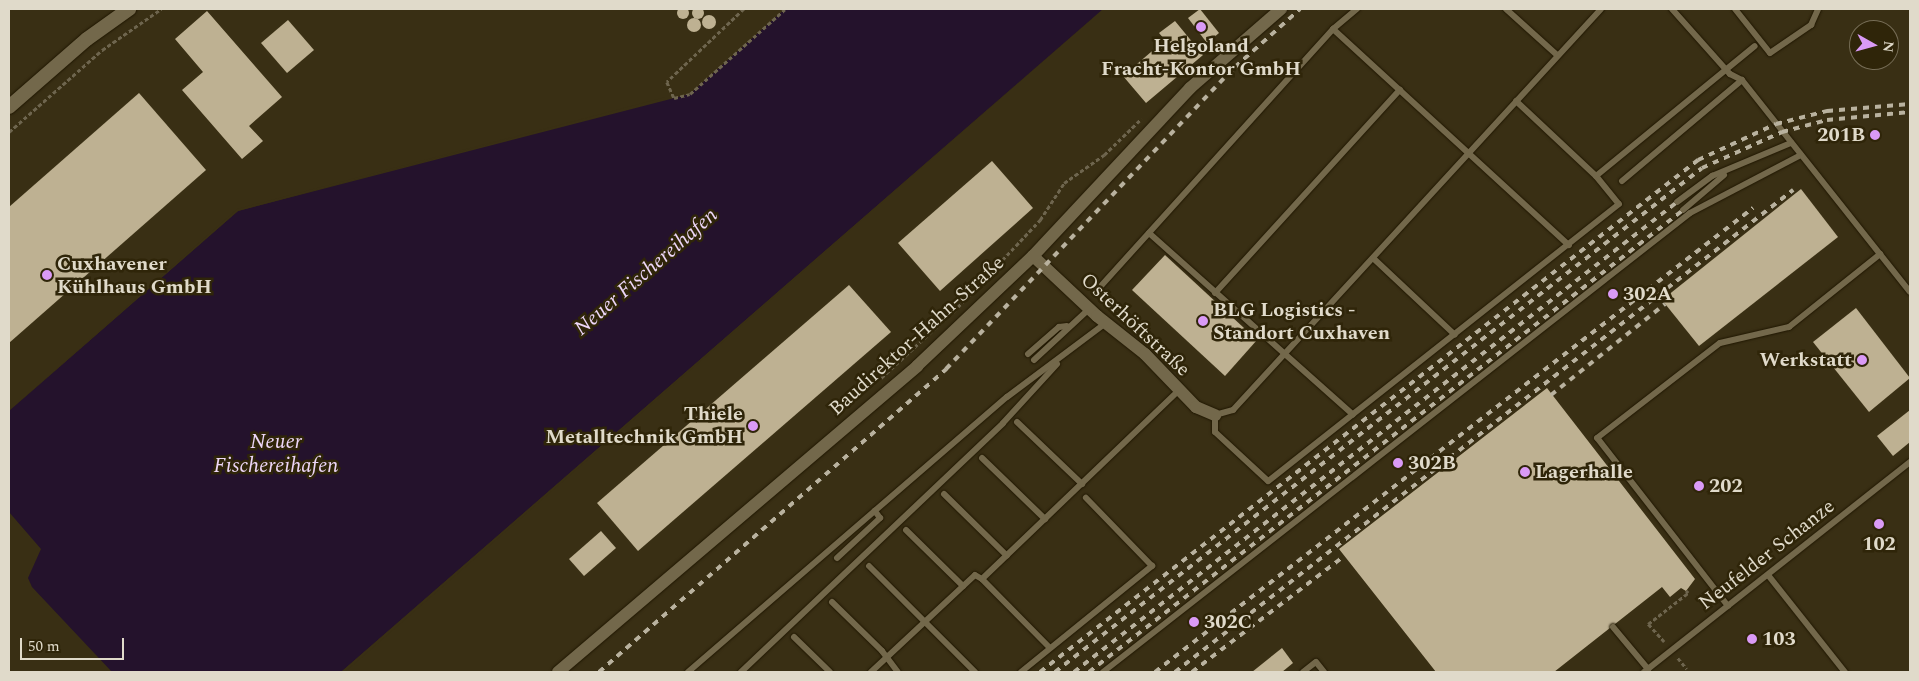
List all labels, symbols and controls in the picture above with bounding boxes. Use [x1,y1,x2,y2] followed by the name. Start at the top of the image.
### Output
[1849,20,1899,70] north arrow
[1195,21,1207,33] marker: Helgoland Fracht-Kontor GmbH
[1101,35,1301,82] place label: Helgoland Fracht-Kontor GmbH
[1877,40,1900,54] text: N
[1817,123,1865,147] place label: 201B
[1869,129,1881,141] marker: 201B
[569,203,723,341] water label: Neuer Fischereihafen
[824,251,1010,421] street label: Baudirektor-Hahn-Straße
[57,252,212,299] place label: Cuxhavener Kühlhaus GmbH
[1075,268,1195,382] street label: Osterhöftstraße
[41,269,53,281] marker: Cuxhavener Kühlhaus GmbH
[1623,282,1672,306] place label: 302A
[1607,288,1619,300] marker: 302A
[1213,298,1390,345] place label: BLG Logistics - Standort Cuxhaven
[1197,315,1209,327] marker: BLG Logistics - Standort Cuxhaven
[1759,348,1852,372] place label: Werkstatt
[1856,354,1868,366] marker: Werkstatt
[545,402,743,449] place label: Thiele Metalltechnik GmbH
[747,420,759,432] marker: Thiele Metalltechnik GmbH
[214,429,338,479] water label: Neuer Fischereihafen
[1408,451,1456,475] place label: 302B
[1392,457,1404,469] marker: 302B
[1535,460,1633,484] place label: Lagerhalle
[1519,466,1531,478] marker: Lagerhalle
[1709,474,1743,498] place label: 202
[1693,480,1705,492] marker: 202
[1694,495,1840,615] street label: Neufelder Schanze
[1873,518,1885,530] marker: 102
[1862,532,1896,556] place label: 102
[1204,610,1252,634] place label: 302C
[1188,616,1200,628] marker: 302C
[1762,627,1796,651] place label: 103
[22,628,126,660] scale bar
[1746,633,1758,645] marker: 103
[28,635,60,658] text: 50 m

